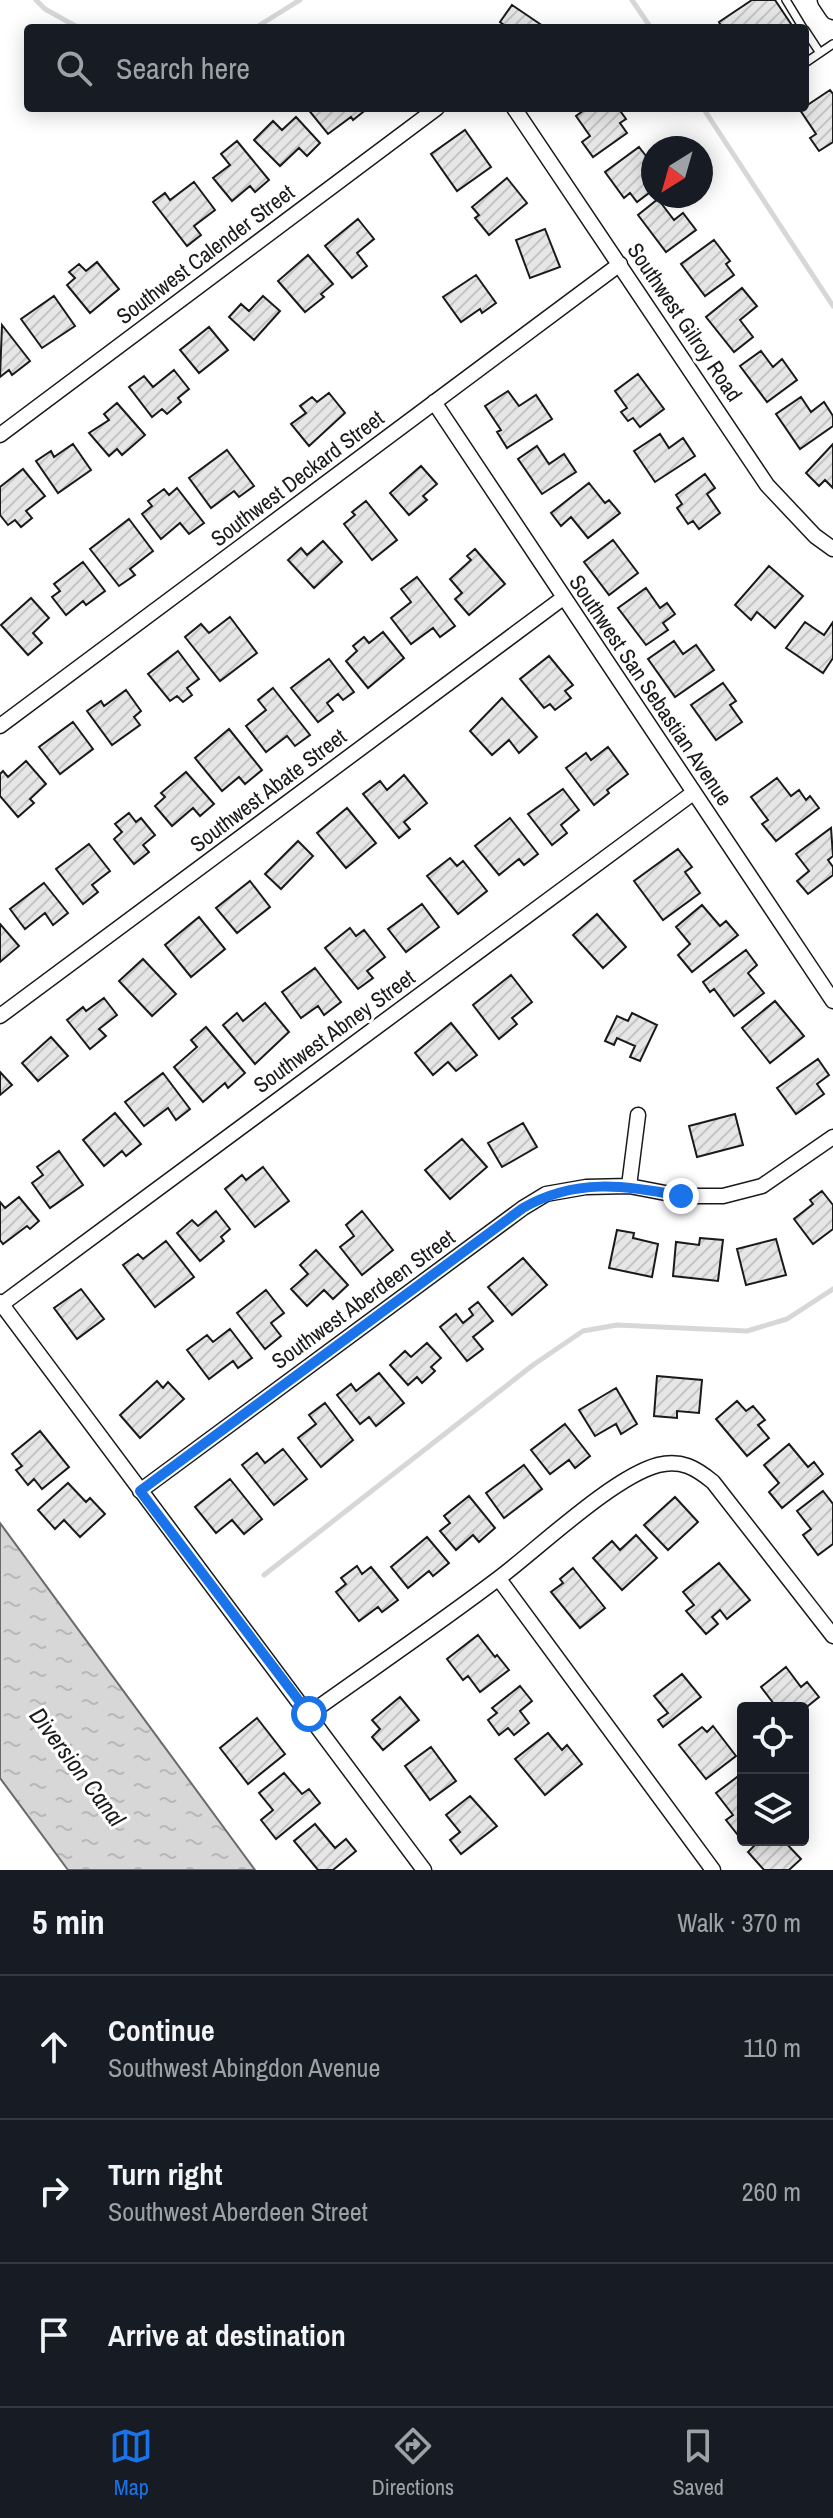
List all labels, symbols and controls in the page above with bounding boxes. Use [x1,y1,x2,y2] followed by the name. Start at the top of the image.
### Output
[24,24,809,112] search box
[52,46,96,90] icon: search
[116,48,250,88] text: Search here
[641,136,713,208] north arrow
[110,177,300,331] street label: Southwest Calender Street
[621,237,749,407] street label: Southwest Gilroy Road
[204,403,390,553] street label: Southwest Deckard Street
[562,569,740,811] street label: Southwest San Sebastian Avenue
[184,721,352,859] street label: Southwest Abate Street
[247,962,421,1100] street label: Southwest Abney Street
[663,1178,699,1214] route end
[265,1222,461,1376] street label: Southwest Aberdeen Street
[291,1696,327,1732] route start
[23,1700,133,1833] water label: Diversion Canal
[737,1702,809,1846] map controls
[737,1702,809,1774] button: locate
[737,1774,809,1846] button: layers
[32,1899,105,1945] text: 5 min
[677,1905,801,1940] text: Walk · 370 m
[108,2010,215,2050] text: Continue
[32,2025,76,2069] icon: ahead
[743,2030,801,2065] text: 110 m
[108,2050,380,2085] text: Southwest Abingdon Avenue
[108,2154,222,2194] text: Turn right
[32,2169,76,2213] icon: right
[742,2174,801,2209] text: 260 m
[108,2194,368,2229] text: Southwest Aberdeen Street
[32,2313,76,2357] icon: arrive
[108,2315,346,2355] text: Arrive at destination
[109,2424,153,2502] tab: Map
[372,2424,454,2502] tab: Directions
[673,2424,724,2502] tab: Saved

